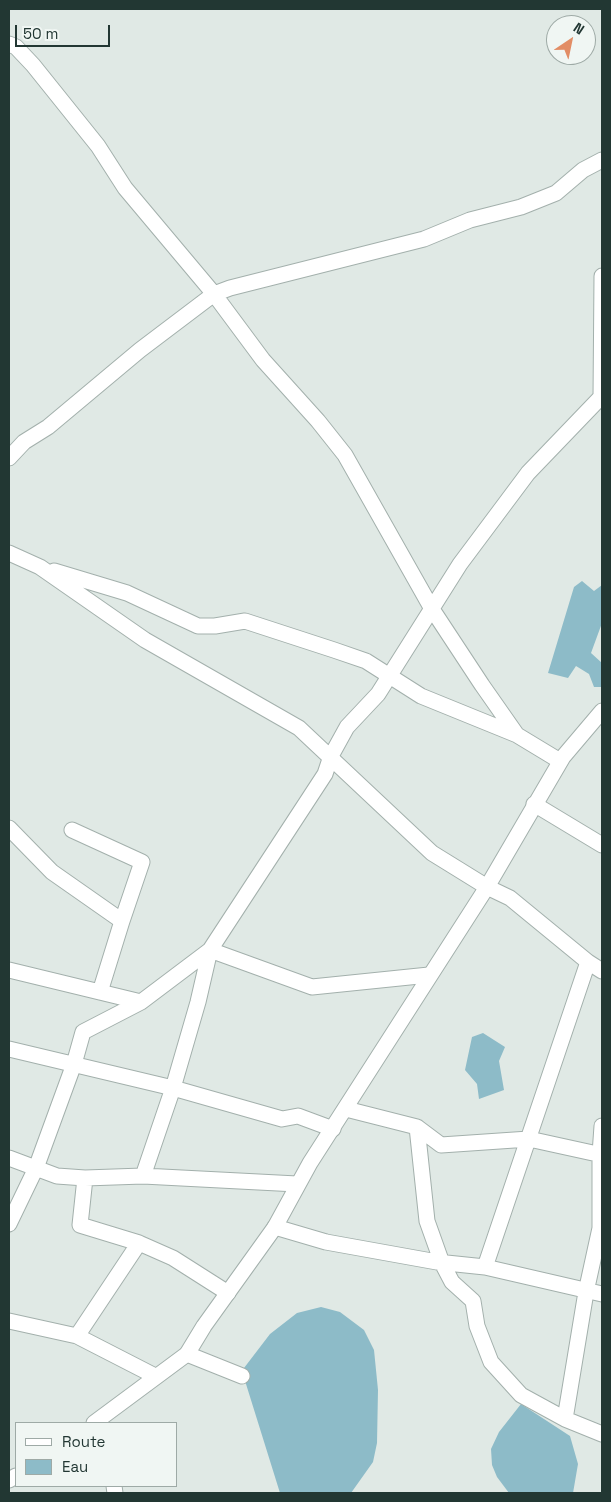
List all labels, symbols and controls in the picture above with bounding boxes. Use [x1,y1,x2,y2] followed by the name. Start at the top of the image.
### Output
[18,15,112,47] scale bar
[546,15,596,65] north arrow
[570,18,588,38] text: N
[23,24,58,43] text: 50 m
[15,1422,178,1487] legend
[62,1432,105,1451] text: Route
[62,1457,88,1476] text: Eau

